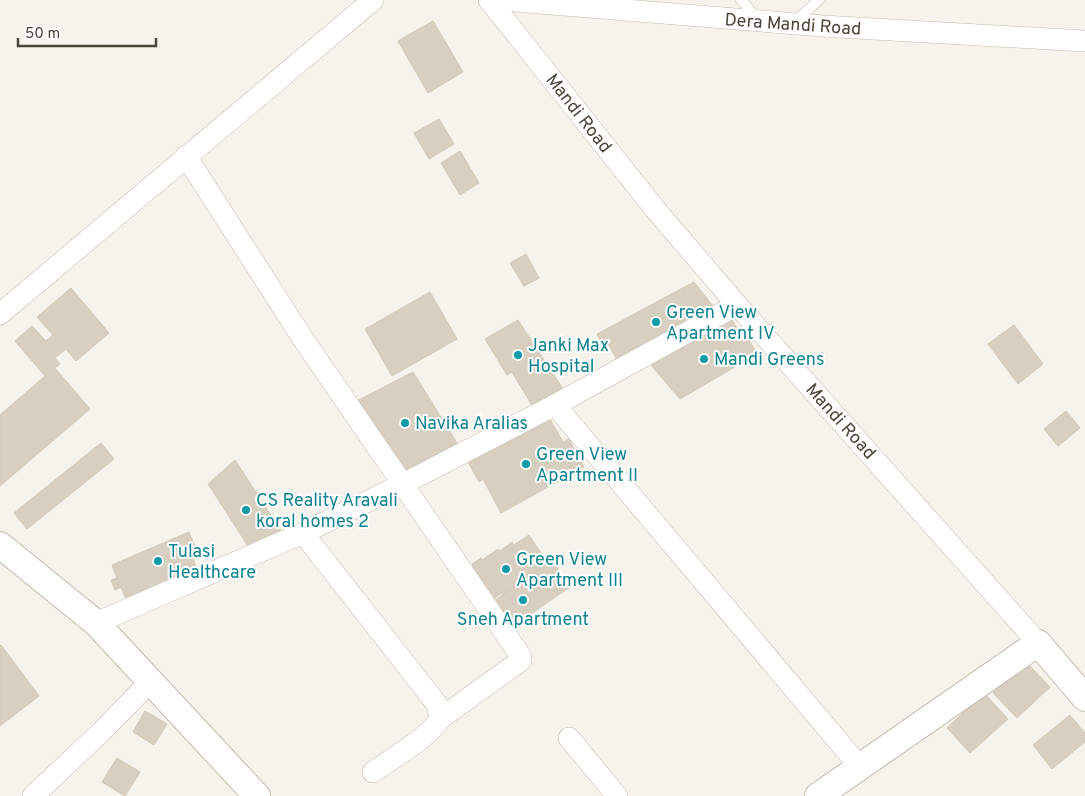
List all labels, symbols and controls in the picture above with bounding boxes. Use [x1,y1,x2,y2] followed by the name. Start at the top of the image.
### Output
[724,9,862,42] street label: Dera Mandi Road
[18,15,155,47] scale bar
[25,25,60,44] text: 50 m
[540,70,616,158] street label: Mandi Road
[666,302,775,346] place label: Green View Apartment IV
[650,316,662,328] marker: Green View Apartment IV
[528,335,609,379] place label: Janki Max Hospital
[512,349,524,361] marker: Janki Max Hospital
[714,349,824,372] place label: Mandi Greens
[698,353,710,365] marker: Mandi Greens
[800,379,880,465] street label: Mandi Road
[415,413,528,436] place label: Navika Aralias
[399,417,411,429] marker: Navika Aralias
[536,444,638,488] place label: Green View Apartment II
[520,458,532,470] marker: Green View Apartment II
[256,490,398,534] place label: CS Reality Aravali koral homes 2
[240,504,252,516] marker: CS Reality Aravali koral homes 2
[168,541,256,585] place label: Tulasi Healthcare
[516,549,623,593] place label: Green View Apartment III
[152,555,164,567] marker: Tulasi Healthcare
[500,563,512,575] marker: Green View Apartment III
[517,594,529,606] marker: Sneh Apartment
[457,609,589,632] place label: Sneh Apartment

